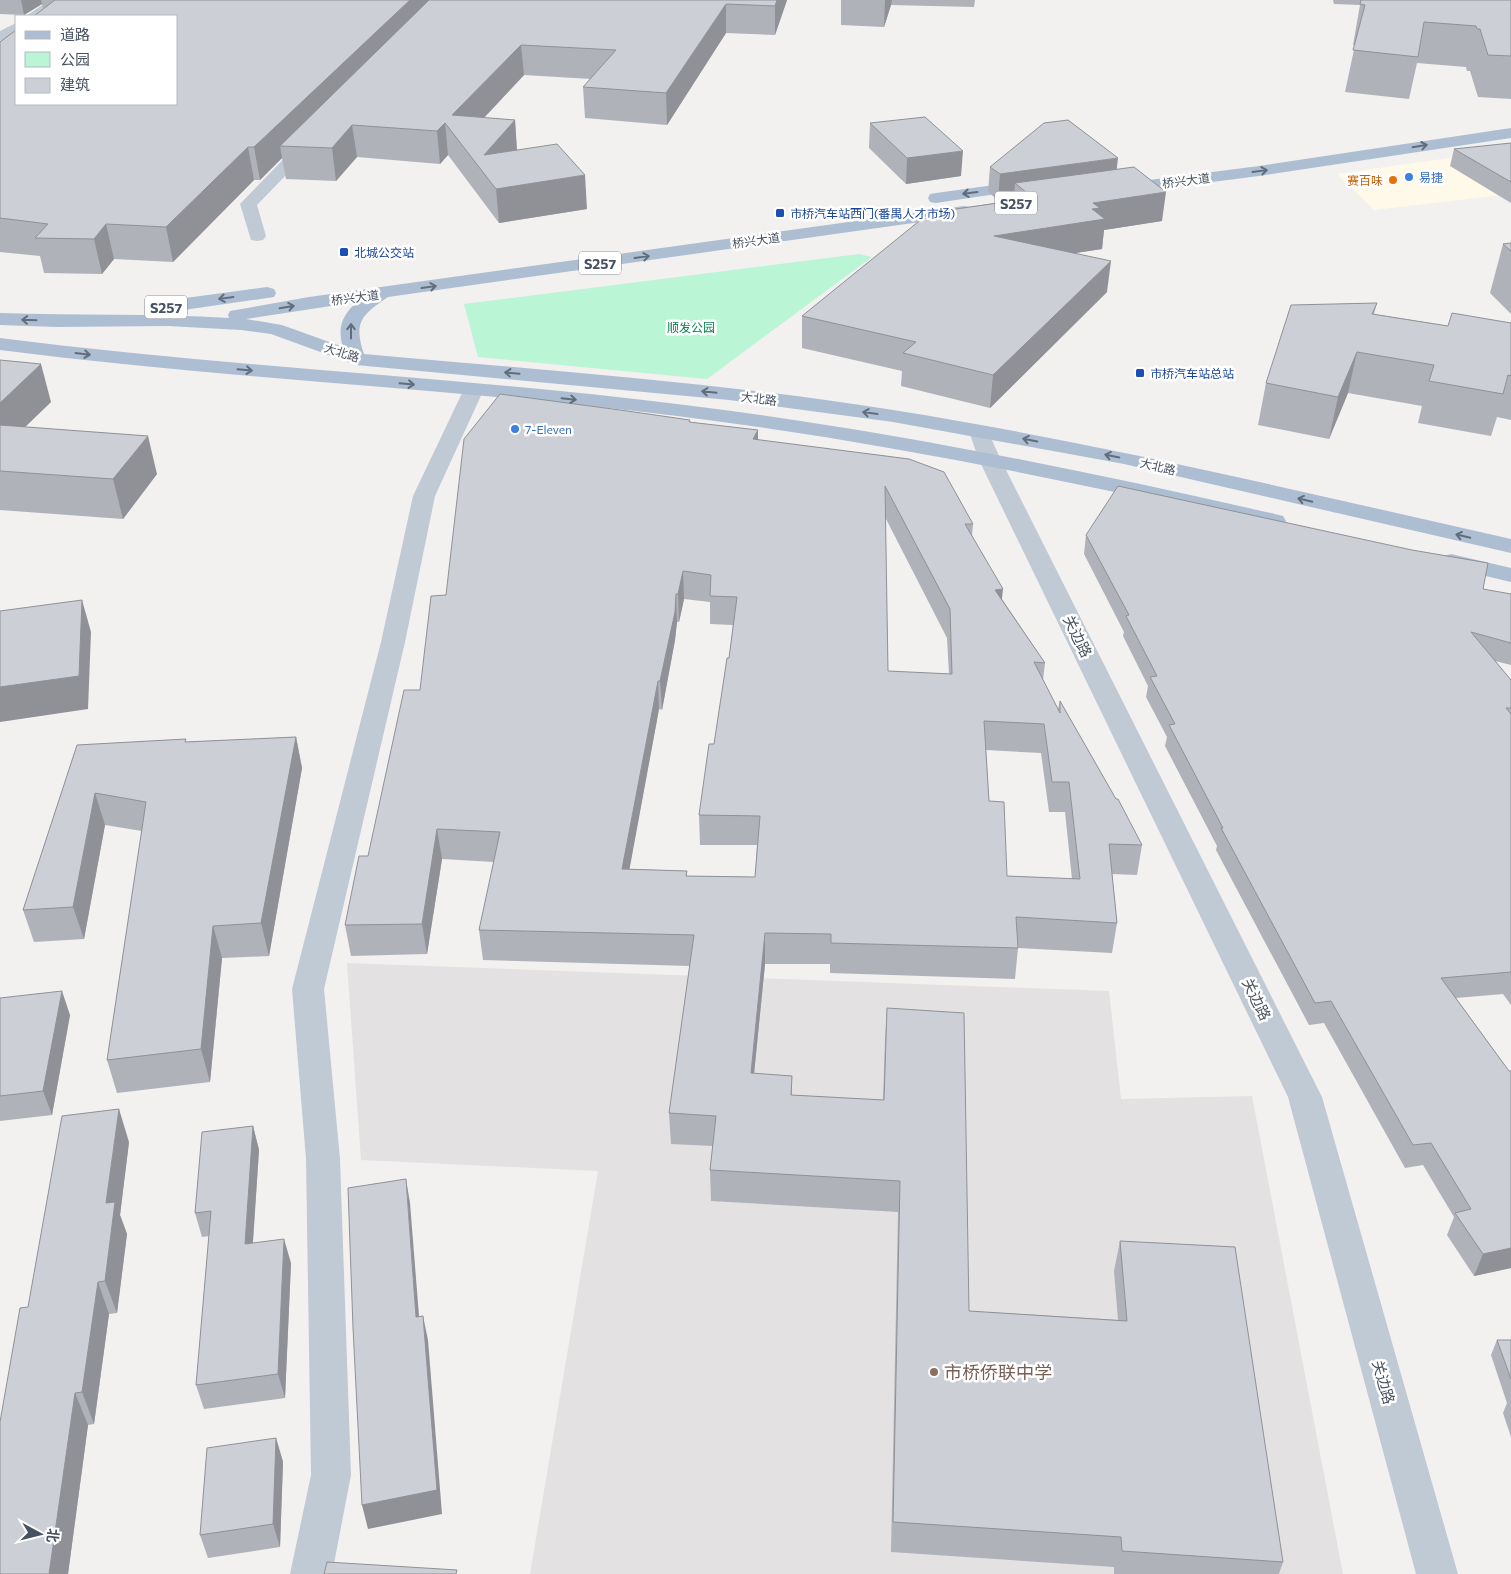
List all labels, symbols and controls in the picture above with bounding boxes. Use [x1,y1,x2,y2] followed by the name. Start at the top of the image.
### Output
[15,15,178,105] legend
[60,25,90,43] text: 道路
[60,50,90,68] text: 公园
[60,75,90,93] text: 建筑
[1412,141,1428,151] one-way arrow
[1251,165,1267,175] one-way arrow
[1161,170,1211,190] street label: 桥兴大道
[1419,170,1443,184] place label: 易捷
[1403,171,1415,183] marker: 易捷
[1347,173,1383,187] place label: 赛百味
[1387,174,1399,186] marker: 赛百味
[962,188,978,198] one-way arrow
[995,192,1037,214] road number: S257
[790,206,955,220] place label: 市桥汽车站西门(番禺人才市场)
[774,207,786,219] marker: 市桥汽车站西门(番禺人才市场)
[731,230,781,250] street label: 桥兴大道
[354,245,414,259] place label: 北城公交站
[338,246,350,258] marker: 北城公交站
[579,252,621,274] road number: S257
[634,252,650,262] one-way arrow
[421,282,437,292] one-way arrow
[330,287,380,307] street label: 桥兴大道
[218,294,234,304] one-way arrow
[145,296,187,318] road number: S257
[279,301,295,311] one-way arrow
[21,315,37,324] one-way arrow
[667,320,715,334] park label: 顺发公园
[346,323,356,340] one-way arrow
[323,340,361,364] street label: 大北路
[75,349,91,359] one-way arrow
[237,365,253,374] one-way arrow
[1150,366,1234,380] place label: 市桥汽车站总站
[1134,367,1146,379] marker: 市桥汽车站总站
[504,369,520,378] one-way arrow
[398,379,414,388] one-way arrow
[701,387,717,397] one-way arrow
[740,389,778,407] street label: 大北路
[560,394,576,404] one-way arrow
[862,407,878,417] one-way arrow
[525,422,572,436] place label: 7-Eleven
[509,423,521,435] marker: 7-Eleven
[1022,434,1038,444] one-way arrow
[1105,451,1121,460] one-way arrow
[1139,455,1177,477] street label: 大北路
[1297,495,1313,504] one-way arrow
[1456,531,1472,540] one-way arrow
[1060,612,1096,660] street label: 关边路
[1239,975,1275,1023] street label: 关边路
[1369,1358,1399,1406] street label: 关边路
[944,1361,1052,1383] place label: 市桥侨联中学
[928,1366,940,1378] marker: 市桥侨联中学
[15,1509,65,1559] north arrow
[44,1528,63,1544] text: 北

